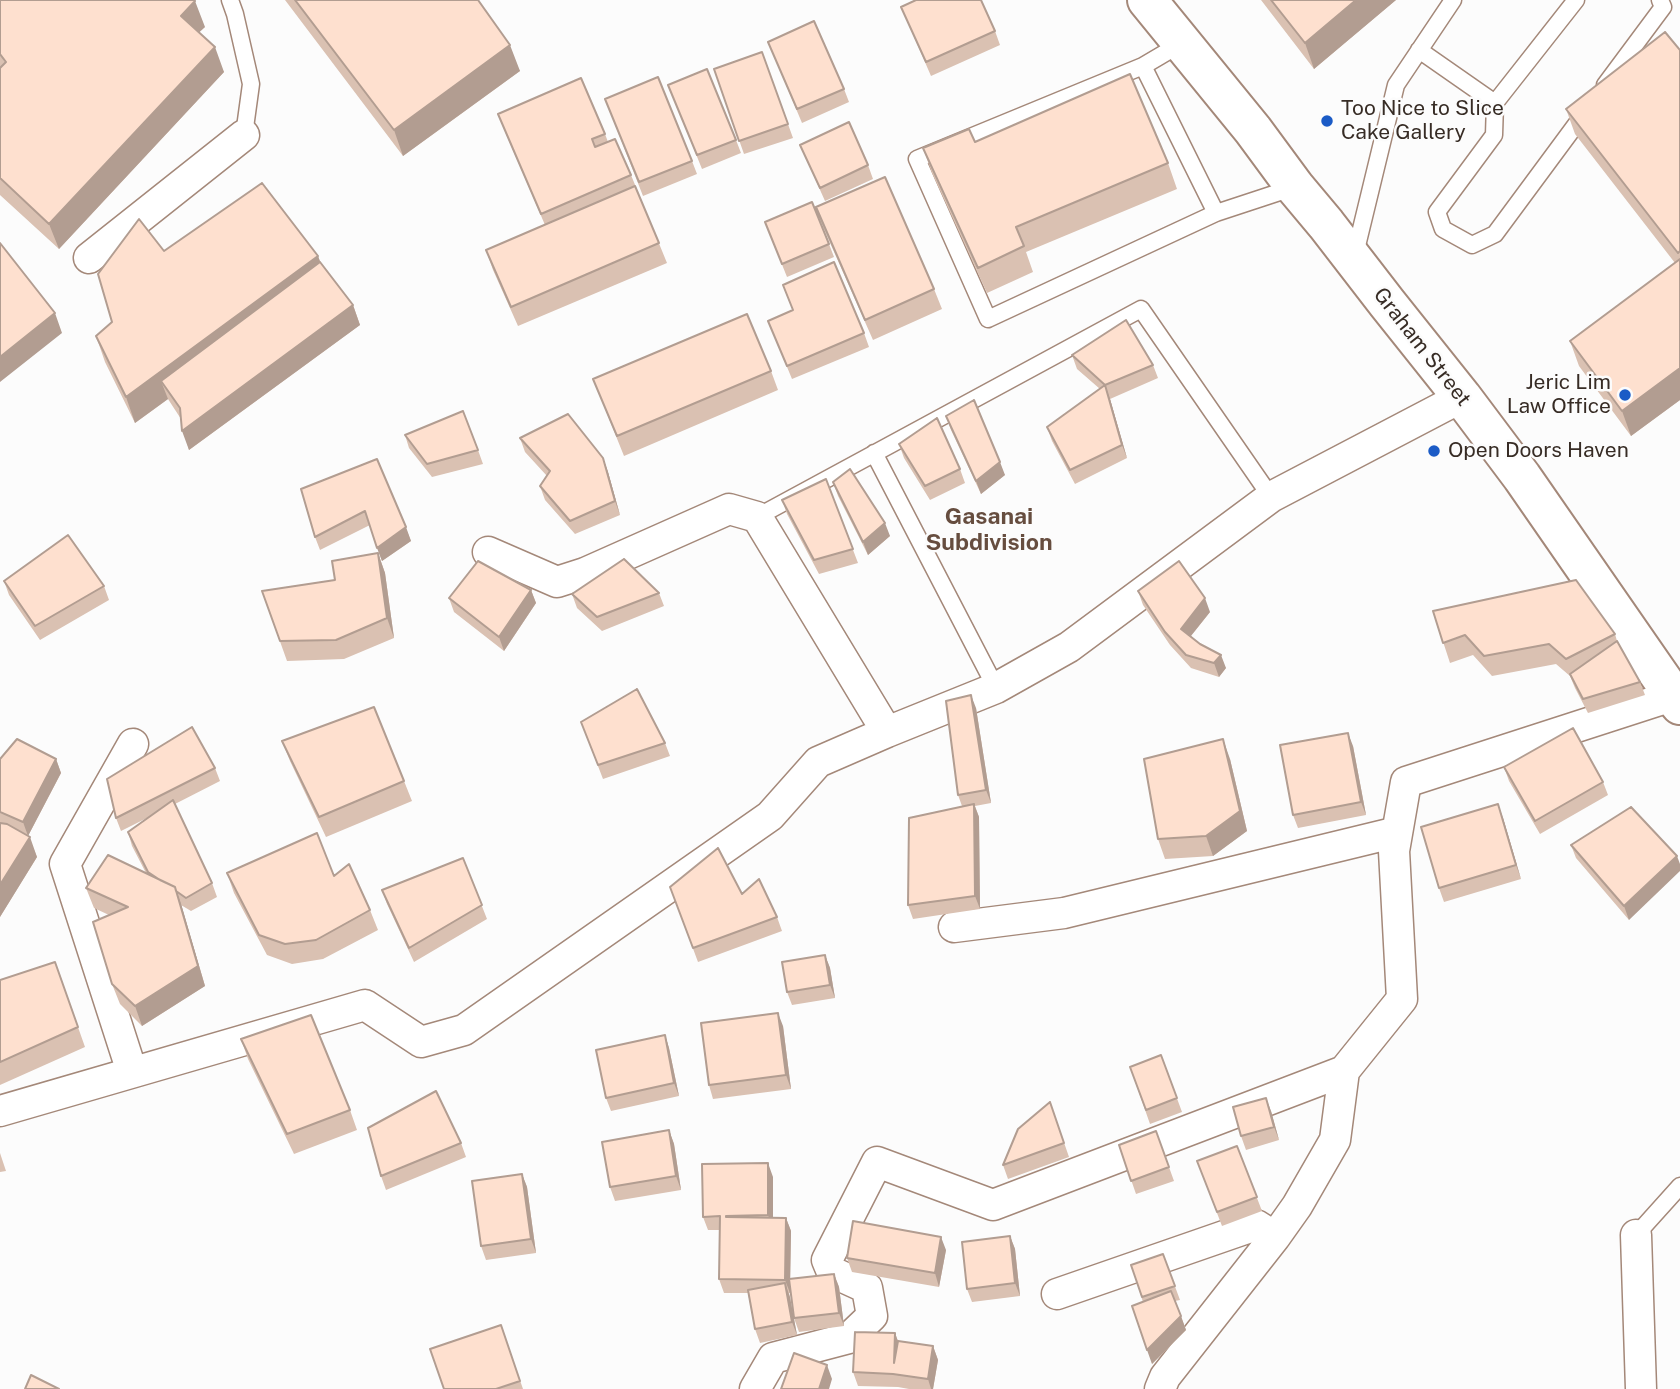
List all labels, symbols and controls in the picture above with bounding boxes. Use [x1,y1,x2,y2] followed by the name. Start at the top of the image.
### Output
[1341,96,1504,146] place label: Too Nice to Slice Cake Gallery
[1319,113,1335,129] marker: Too Nice to Slice Cake Gallery
[1368,283,1476,411] street label: Graham Street
[1507,370,1611,420] place label: Jeric Lim Law Office
[1617,387,1633,403] marker: Jeric Lim Law Office
[1448,438,1629,464] place label: Open Doors Haven
[1426,443,1442,459] marker: Open Doors Haven
[925,503,1053,557] district label: Gasanai Subdivision

